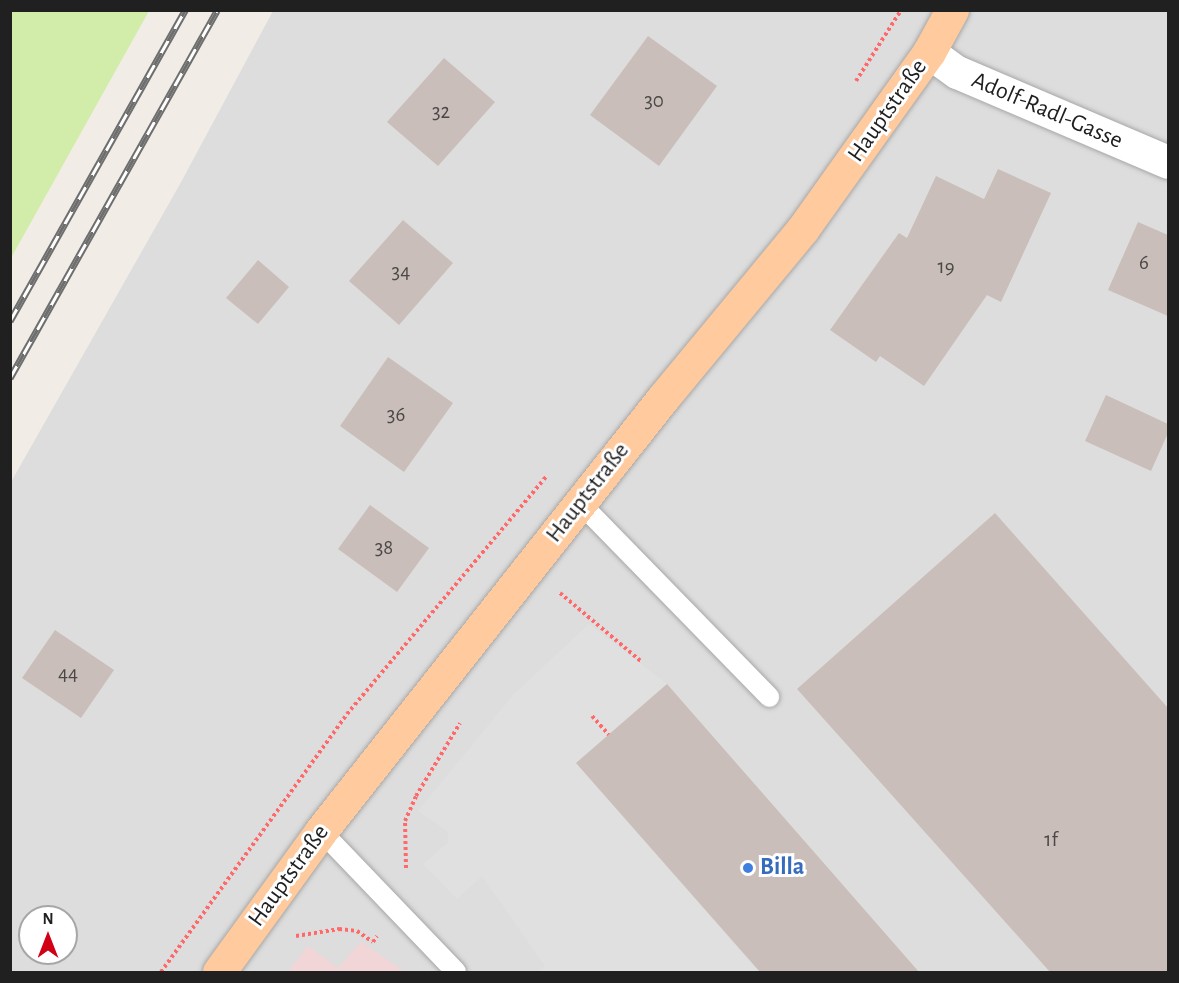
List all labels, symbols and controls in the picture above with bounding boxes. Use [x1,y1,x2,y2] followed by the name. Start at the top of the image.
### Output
[842,54,934,168] street label: Hauptstraße
[967,66,1127,156] street label: Adolf-Radl-Gasse
[644,88,664,114] house number: 30
[432,99,450,125] house number: 32
[1139,250,1149,276] house number: 6
[937,254,955,280] house number: 19
[392,259,410,285] house number: 34
[387,402,405,428] house number: 36
[540,437,636,549] street label: Hauptstraße
[375,535,393,561] house number: 38
[58,661,78,687] house number: 44
[242,820,336,932] street label: Hauptstraße
[1044,827,1058,853] house number: 1f
[760,854,804,882] place label: Billa
[741,861,755,875] marker: Billa
[18,905,78,965] north arrow
[42,911,54,927] text: N

